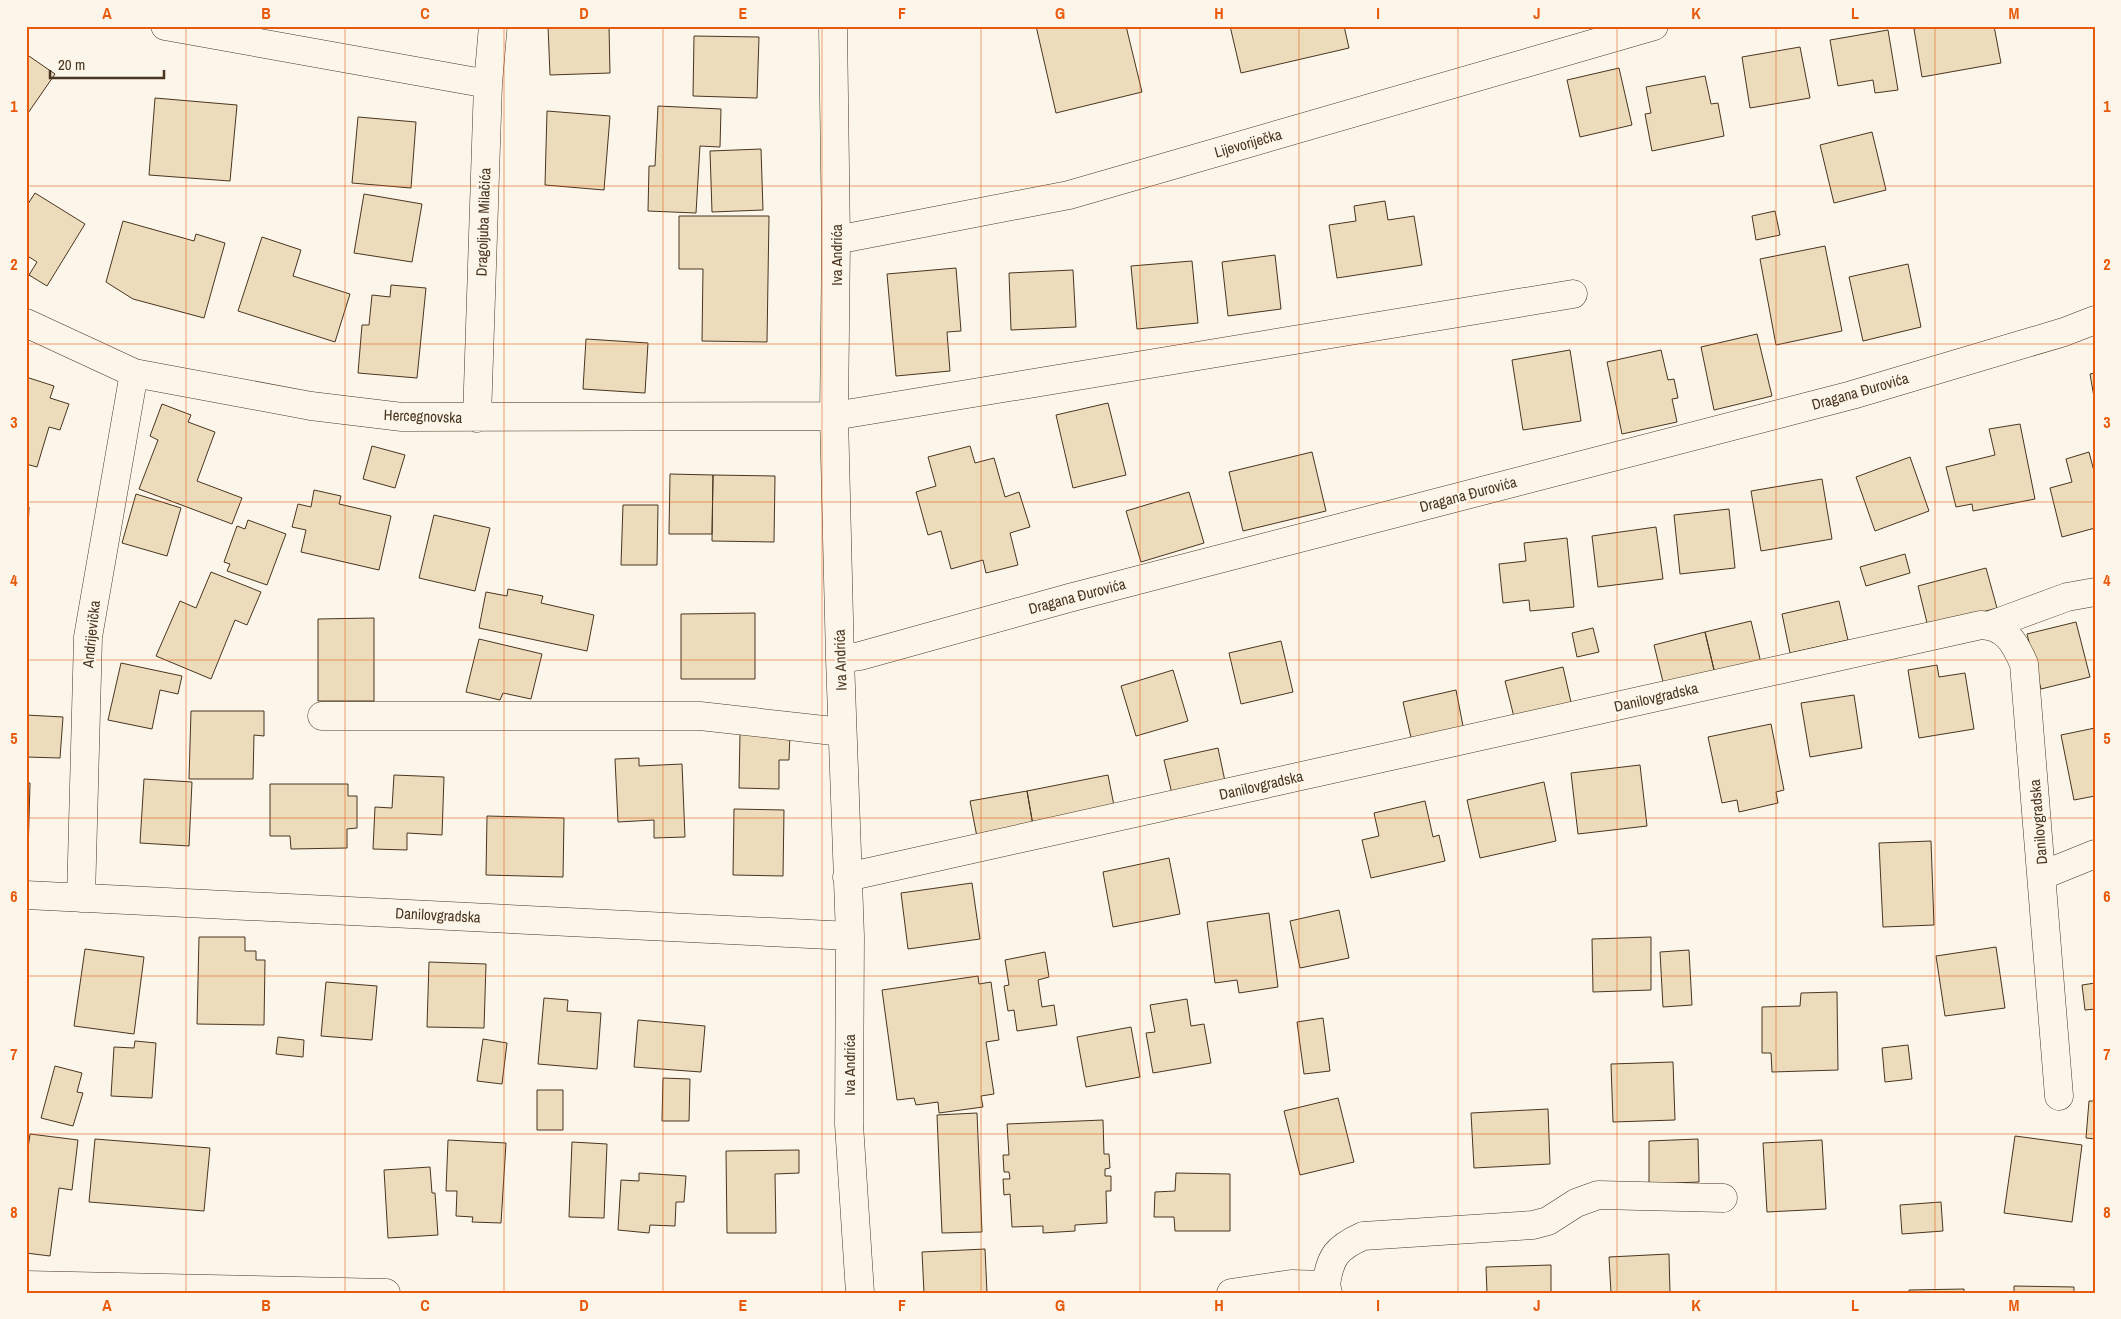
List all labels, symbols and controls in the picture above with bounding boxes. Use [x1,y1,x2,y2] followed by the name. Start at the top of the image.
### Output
[102,2,112,24] text: A
[261,2,271,24] text: B
[420,2,430,24] text: C
[579,2,589,24] text: D
[739,2,748,24] text: E
[898,2,906,24] text: F
[1055,2,1065,24] text: G
[1214,2,1224,24] text: H
[1376,2,1380,24] text: I
[1533,2,1541,24] text: J
[1691,2,1701,24] text: K
[1851,2,1859,24] text: L
[2009,2,2020,24] text: M
[50,48,164,80] scale bar
[58,54,85,75] text: 20 m
[10,95,18,117] text: 1
[2103,95,2111,117] text: 1
[1212,123,1284,163] street label: Lijevoriječka
[471,167,495,277] street label: Dragoljuba Milačića
[826,224,847,286] street label: Iva Andrića
[10,253,18,275] text: 2
[2103,253,2111,275] text: 2
[1809,367,1911,415] street label: Dragana Đurovića
[383,404,463,428] street label: Hercegnovska
[10,411,18,433] text: 3
[2103,411,2111,433] text: 3
[1417,471,1519,517] street label: Dragana Đurovića
[10,569,18,591] text: 4
[2103,569,2111,591] text: 4
[1026,573,1128,619] street label: Dragana Đurovića
[77,599,105,670] street label: Andrijevička
[828,629,852,691] street label: Iva Andrića
[1612,677,1700,717] street label: Danilovgradska
[10,727,18,749] text: 5
[2103,727,2111,749] text: 5
[1217,765,1305,805] street label: Danilovgradska
[2024,778,2052,865] street label: Danilovgradska
[10,885,18,907] text: 6
[2103,885,2111,907] text: 6
[395,902,481,928] street label: Danilovgradska
[839,1034,860,1096] street label: Iva Andrića
[10,1043,18,1065] text: 7
[2103,1043,2111,1065] text: 7
[10,1201,18,1223] text: 8
[2103,1201,2111,1223] text: 8
[102,1294,112,1316] text: A
[261,1294,271,1316] text: B
[420,1294,430,1316] text: C
[579,1294,589,1316] text: D
[739,1294,748,1316] text: E
[898,1294,906,1316] text: F
[1055,1294,1065,1316] text: G
[1214,1294,1224,1316] text: H
[1376,1294,1380,1316] text: I
[1533,1294,1541,1316] text: J
[1691,1294,1701,1316] text: K
[1851,1294,1859,1316] text: L
[2009,1294,2020,1316] text: M

